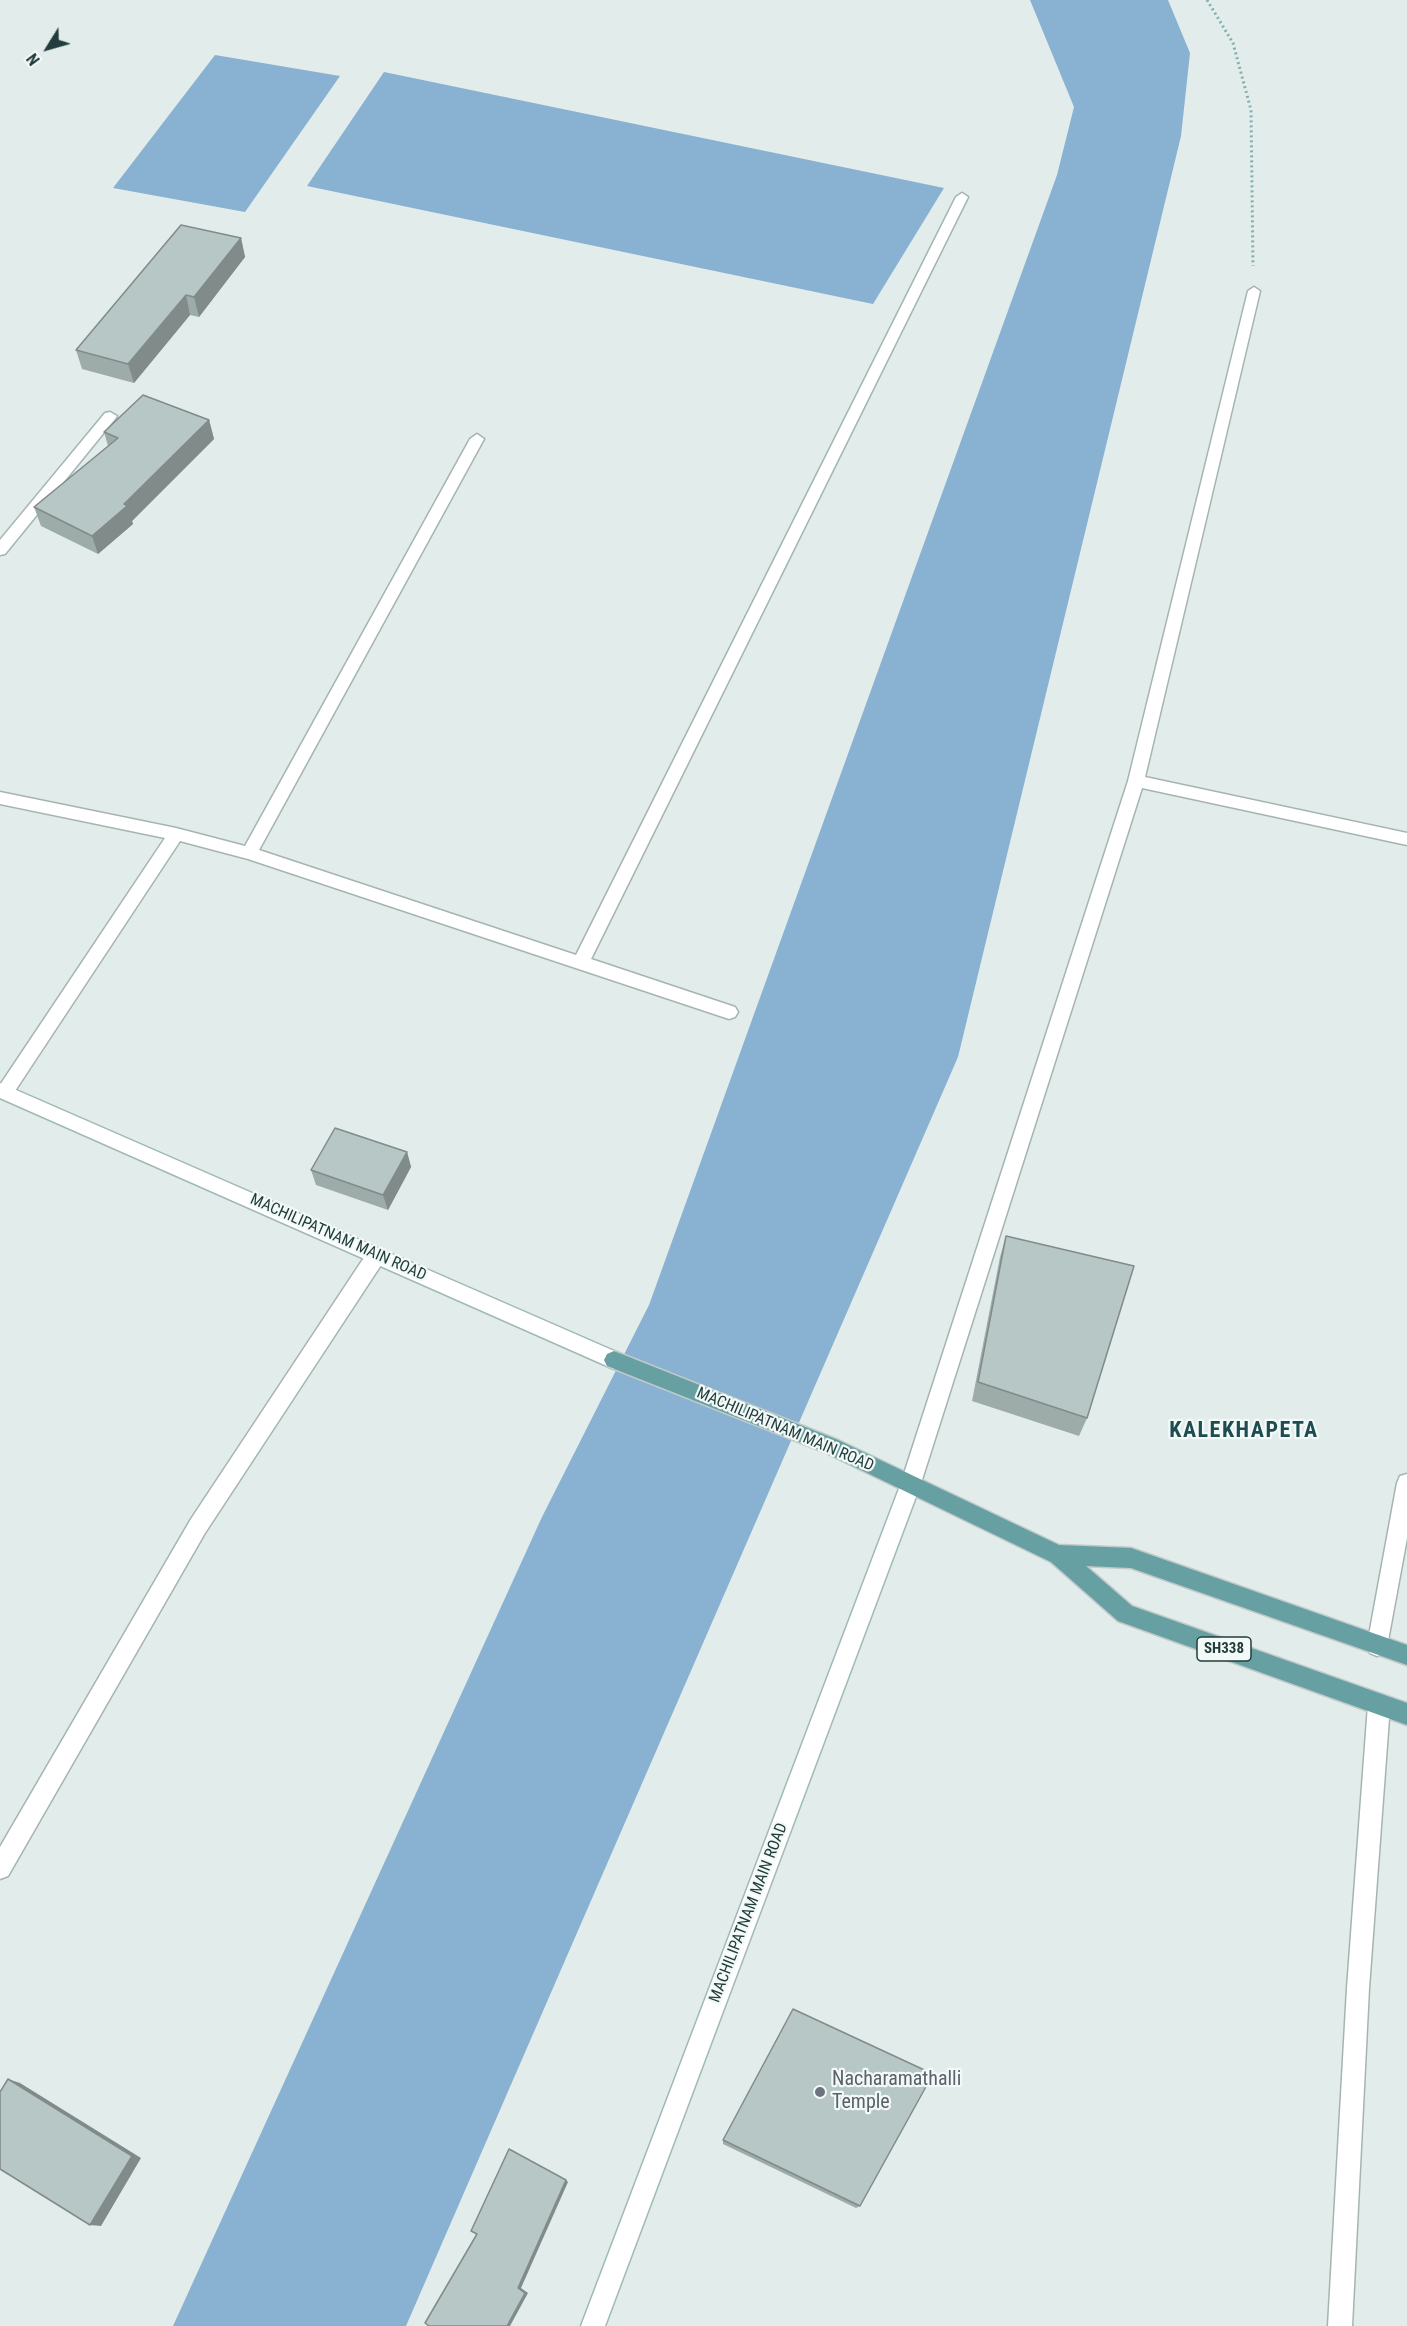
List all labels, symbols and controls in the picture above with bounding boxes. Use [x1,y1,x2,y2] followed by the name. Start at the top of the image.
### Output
[18,18,78,78] north arrow
[23,50,44,69] text: N
[247,1190,429,1286] street label: MACHILIPATNAM MAIN ROAD
[693,1384,877,1476] street label: MACHILIPATNAM MAIN ROAD
[1169,1418,1319,1444] district label: KALEKHAPETA
[1197,1637,1251,1661] road number: SH338
[706,1821,792,2005] street label: MACHILIPATNAM MAIN ROAD
[832,2068,961,2115] place label: Nacharamathalli Temple
[813,2085,827,2099] marker: Nacharamathalli Temple

